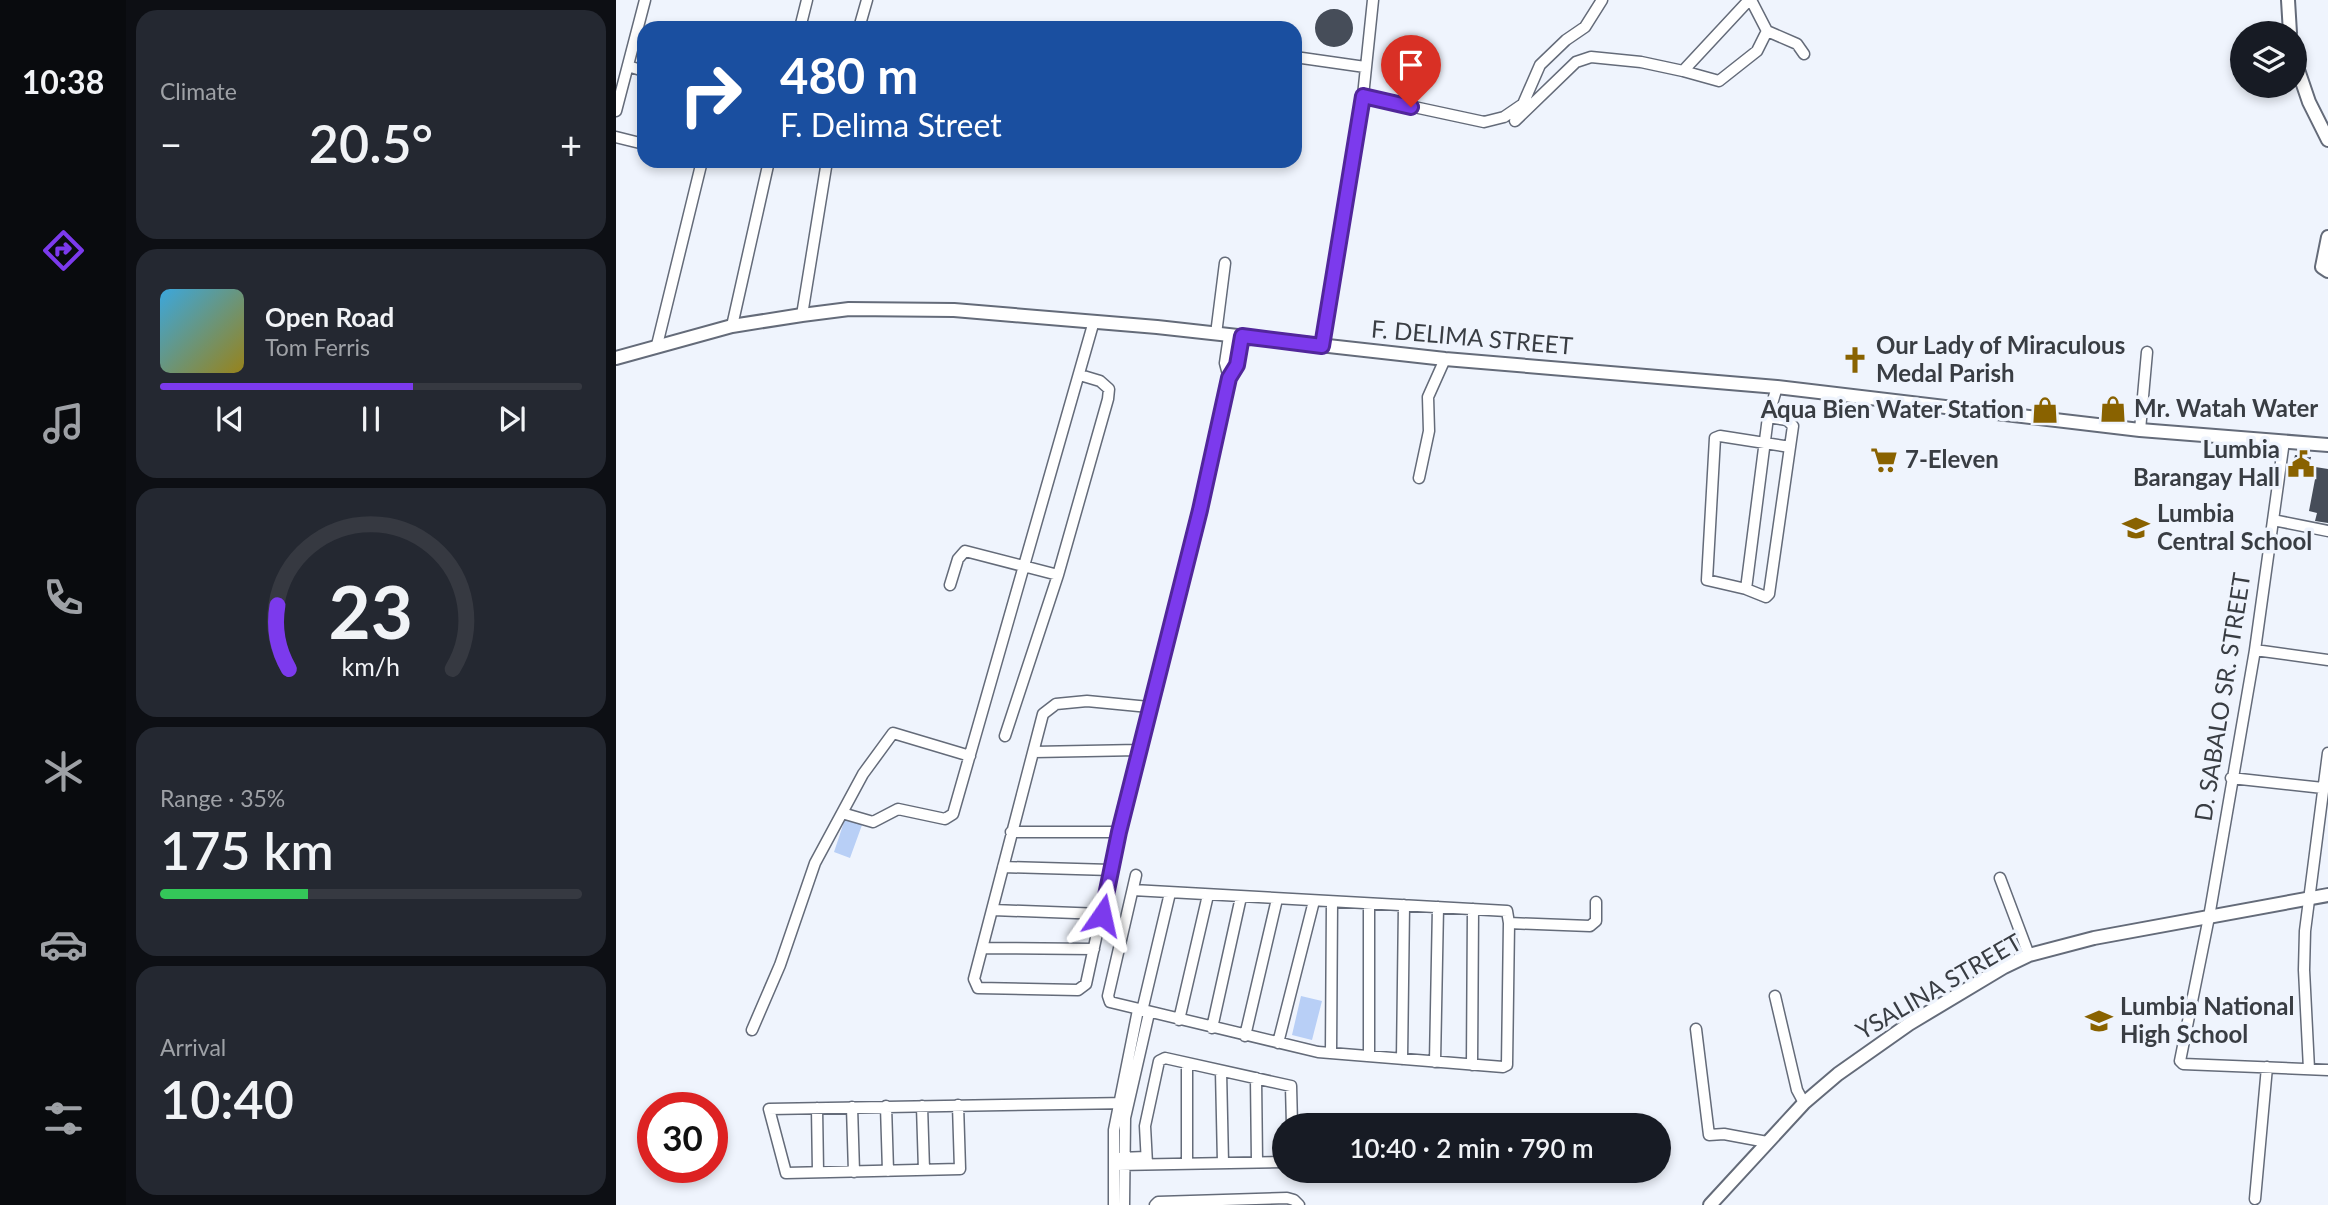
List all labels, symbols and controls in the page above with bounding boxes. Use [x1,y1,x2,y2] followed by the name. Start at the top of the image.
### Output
[2230,21,2307,98] map controls
[2230,21,2307,98] button: layers
[1381,35,1441,107] pin
[780,46,918,104] text: 480 m
[1392,46,1430,84] icon: arrive
[665,49,756,140] icon: right
[22,62,104,101] text: 10:38
[160,77,237,105] text: Climate
[780,105,1002,144] text: F. Delima Street
[309,112,433,174] text: 20.5°
[160,121,182,167] text: −
[560,121,582,167] text: +
[39,226,88,275] icon: directions
[265,301,394,333] text: Open Road
[1370,313,1574,360] street label: F. DELIMA STREET
[1876,330,2125,387] place label: Our Lady of Miraculous Medal Parish
[265,333,370,361] text: Tom Ferris
[1840,345,1870,375] church icon: Our Lady of Miraculous Medal Parish
[2134,393,2318,422] place label: Mr. Watah Water
[1760,394,2024,423] place label: Aqua Bien Water Station
[2098,394,2128,424] shop icon: Mr. Watah Water
[2030,395,2060,425] shop icon: Aqua Bien Water Station
[39,399,88,448] icon: music
[211,400,249,438] icon: previous
[352,400,390,438] icon: pause
[493,400,531,438] icon: next
[2133,434,2280,491] place label: Lumbia Barangay Hall
[1905,444,1999,473] place label: 7-Eleven
[1869,445,1899,475] supermarket icon: 7-Eleven
[2286,449,2316,479] public building icon: Lumbia Barangay Hall
[2157,498,2312,555] place label: Lumbia Central School
[2121,513,2151,543] school or university icon: Lumbia Central School
[329,567,413,655] text: 23
[2188,571,2255,823] street label: D. SABALO SR. STREET
[39,573,88,622] icon: phone
[342,650,400,680] text: km/h
[39,747,88,796] icon: climate
[160,784,285,812] text: Range · 35%
[160,819,334,881] text: 175 km
[1065,878,1139,952] position arrow
[39,920,88,969] icon: car
[1850,927,2026,1045] street label: YSALINA STREET
[2120,991,2294,1048] place label: Lumbia National High School
[2084,1006,2114,1036] school or university icon: Lumbia National High School
[160,1033,226,1061] text: Arrival
[160,1068,294,1130] text: 10:40
[637,1092,728,1183] speed limit sign: 30
[39,1094,88,1143] icon: filters
[1349,1132,1594,1164] text: 10:40 · 2 min · 790 m

